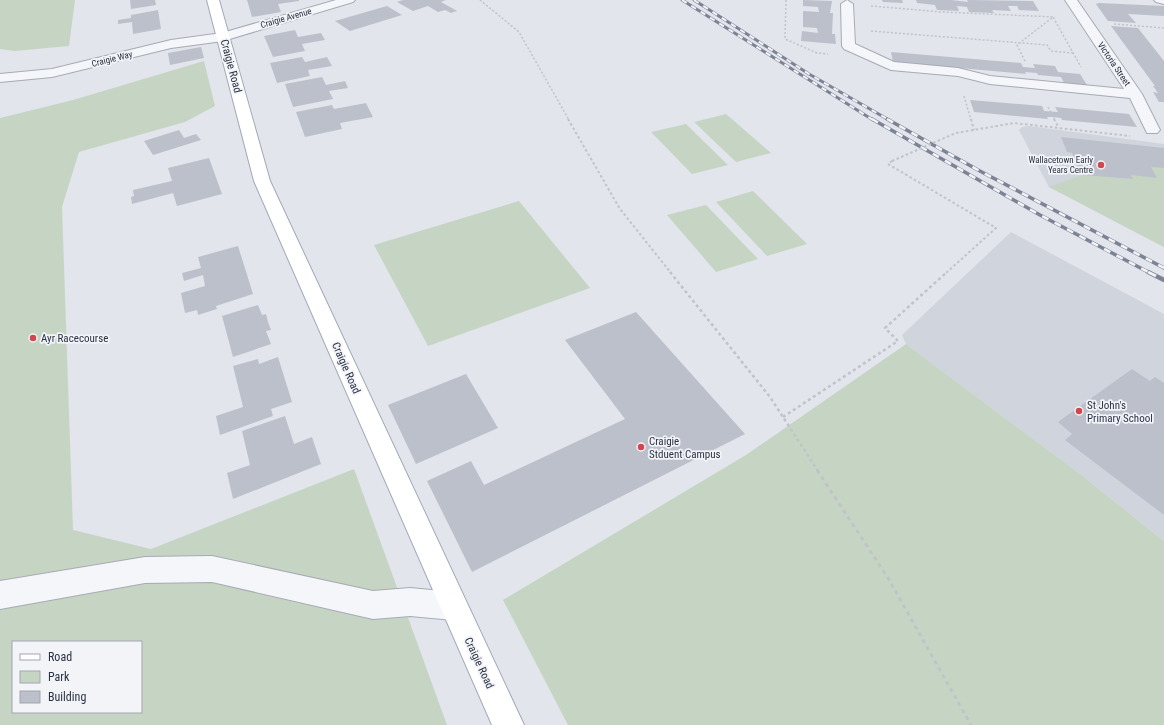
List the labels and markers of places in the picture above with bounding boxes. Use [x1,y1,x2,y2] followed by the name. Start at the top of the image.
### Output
[1028,155,1093,175] place label: Wallacetown Early Years Centre
[1096,160,1106,170] marker: Wallacetown Early Years Centre
[41,332,108,345] place label: Ayr Racecourse
[28,333,38,343] marker: Ayr Racecourse
[1087,399,1153,425] place label: St John's Primary School
[1074,406,1084,416] marker: St John's Primary School
[649,435,721,461] place label: Craigie Stduent Campus
[636,442,646,452] marker: Craigie Stduent Campus

